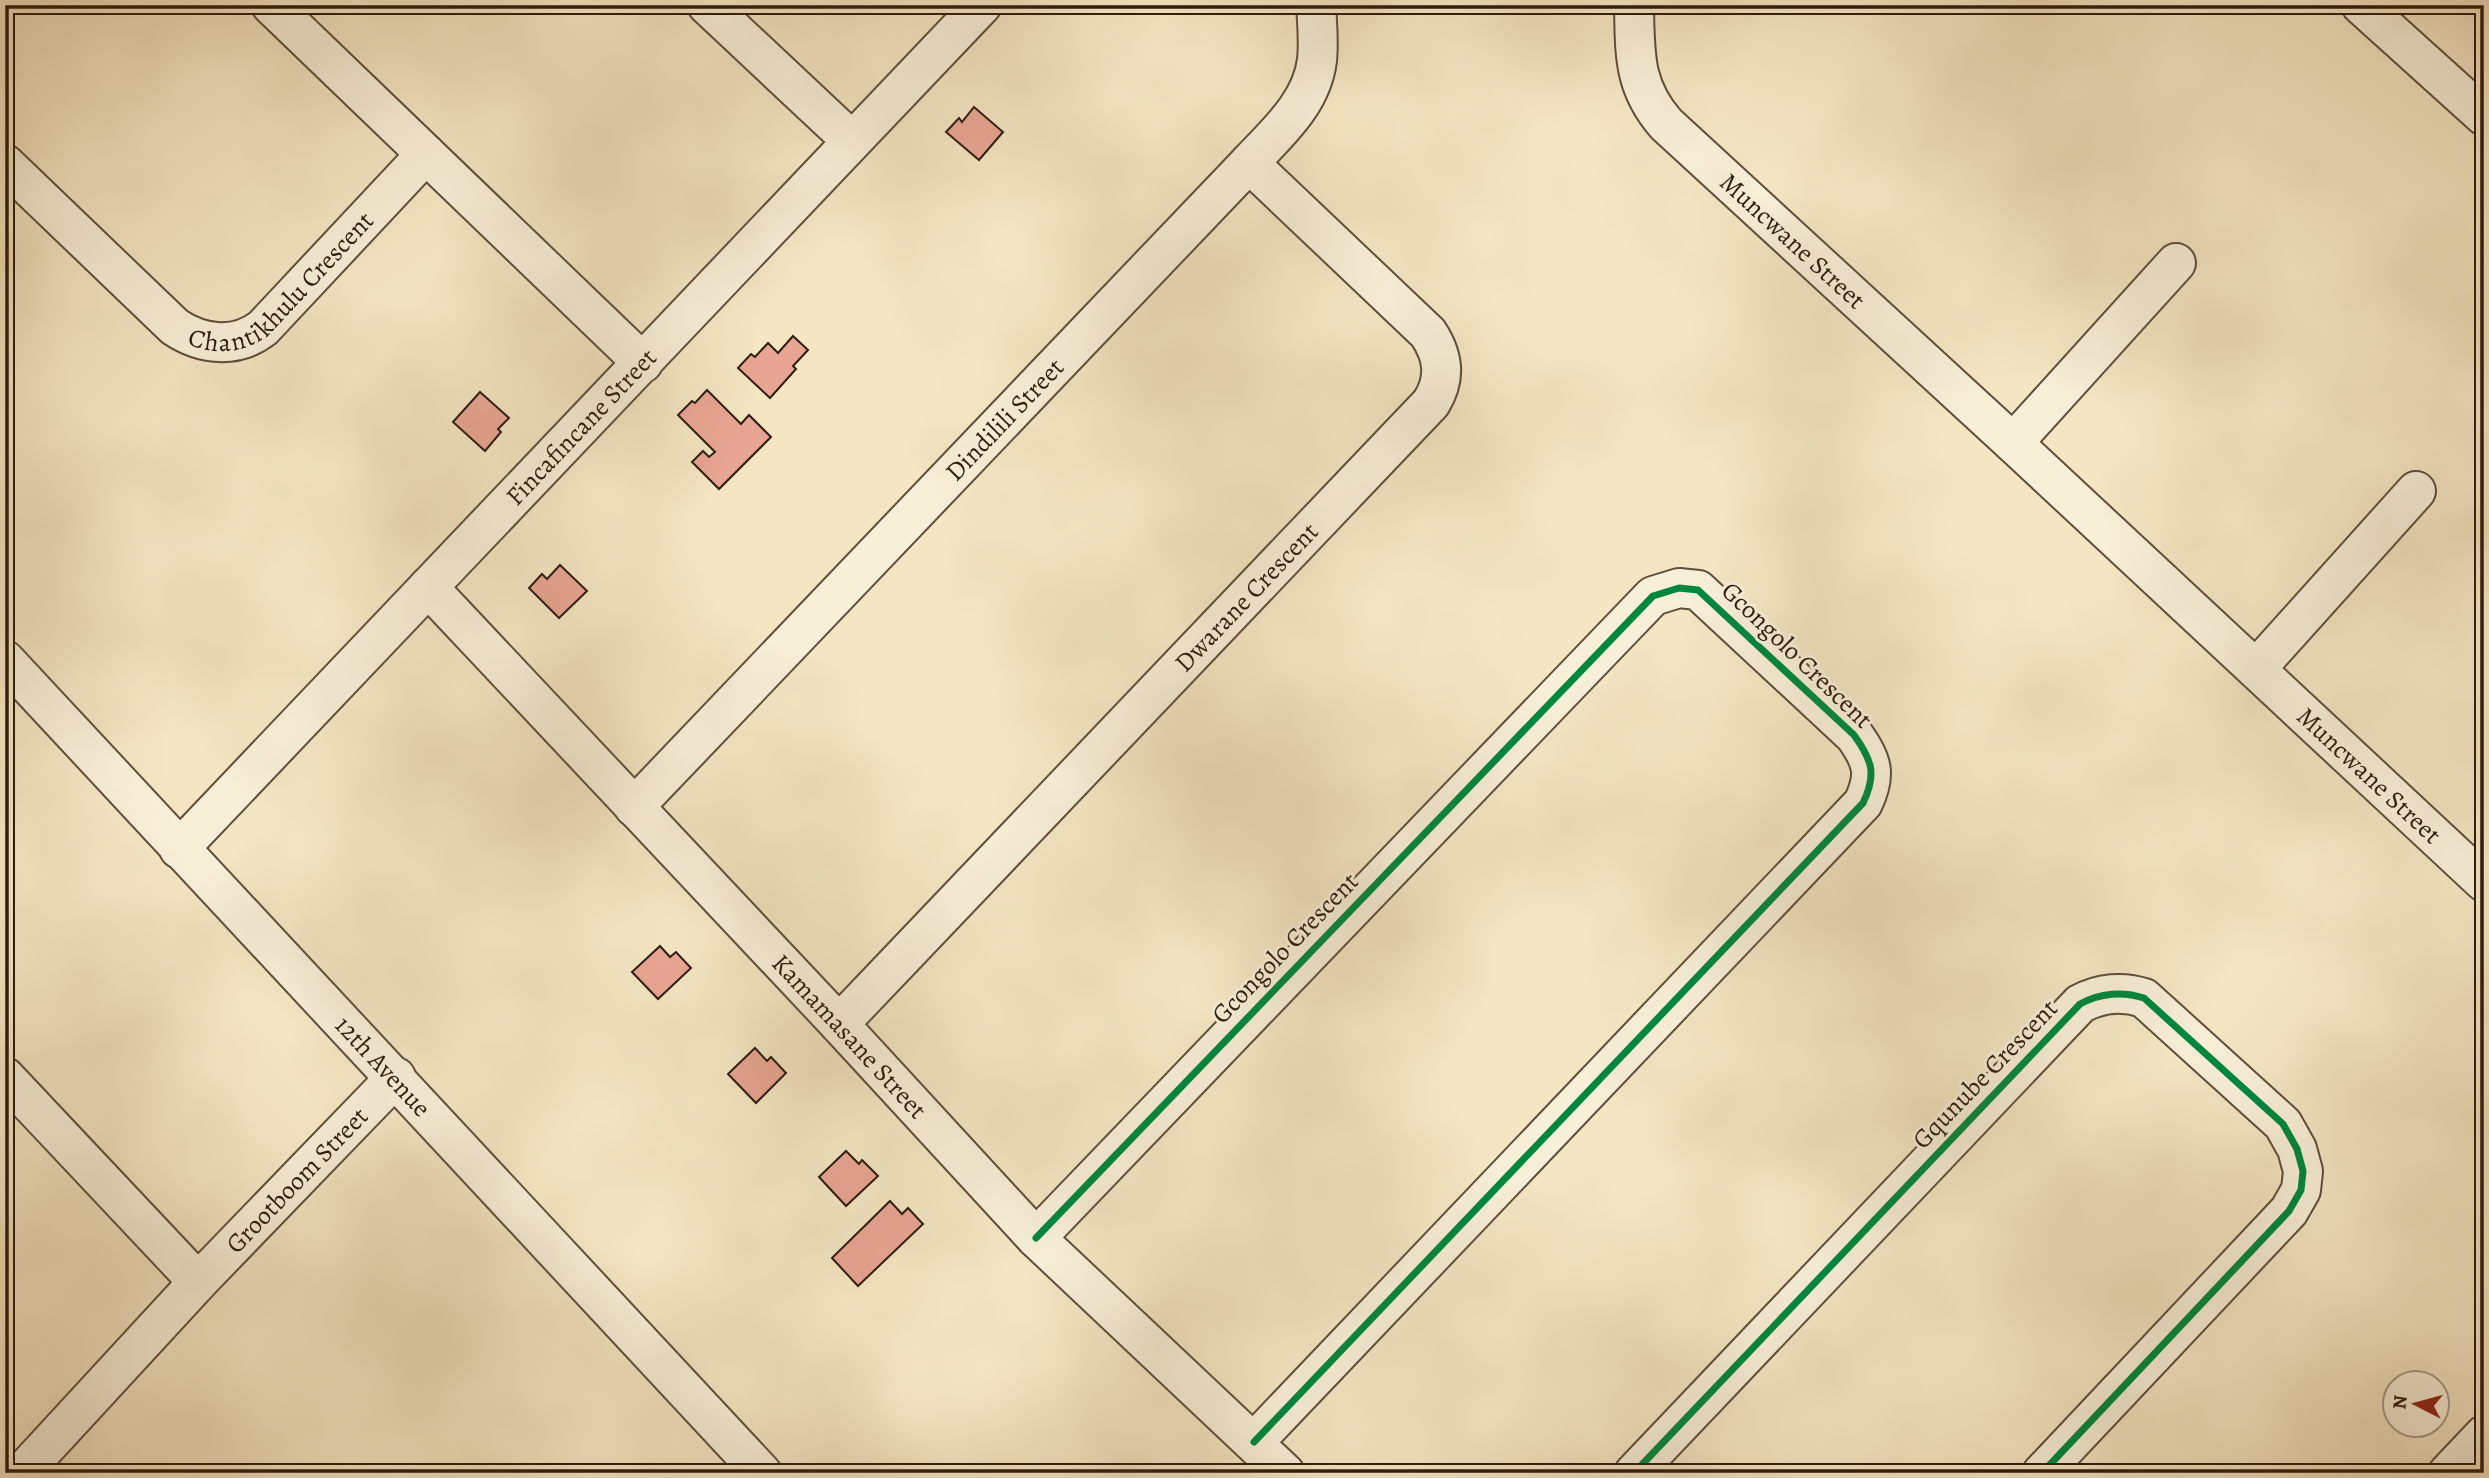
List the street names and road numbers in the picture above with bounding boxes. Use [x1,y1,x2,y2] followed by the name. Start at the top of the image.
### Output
[1713,165,1874,317] street label: Muncwane Street
[184,203,381,360] street label: Chantikhulu Crescent
[498,340,664,513] street label: Fincafincane Street
[937,350,1072,488] street label: Dindilili Street
[1166,514,1326,679] street label: Dwarane Crescent
[1714,574,1881,737] street label: Gcongolo Crescent
[2289,699,2450,852] street label: Muncwane Street
[1204,864,1367,1031] street label: Gcongolo Crescent
[764,946,935,1126] street label: Kamamasane Street
[1905,991,2066,1156] street label: Gqunube Crescent
[327,1008,439,1124] street label: 12th Avenue
[218,1099,376,1261] street label: Grootboom Street

